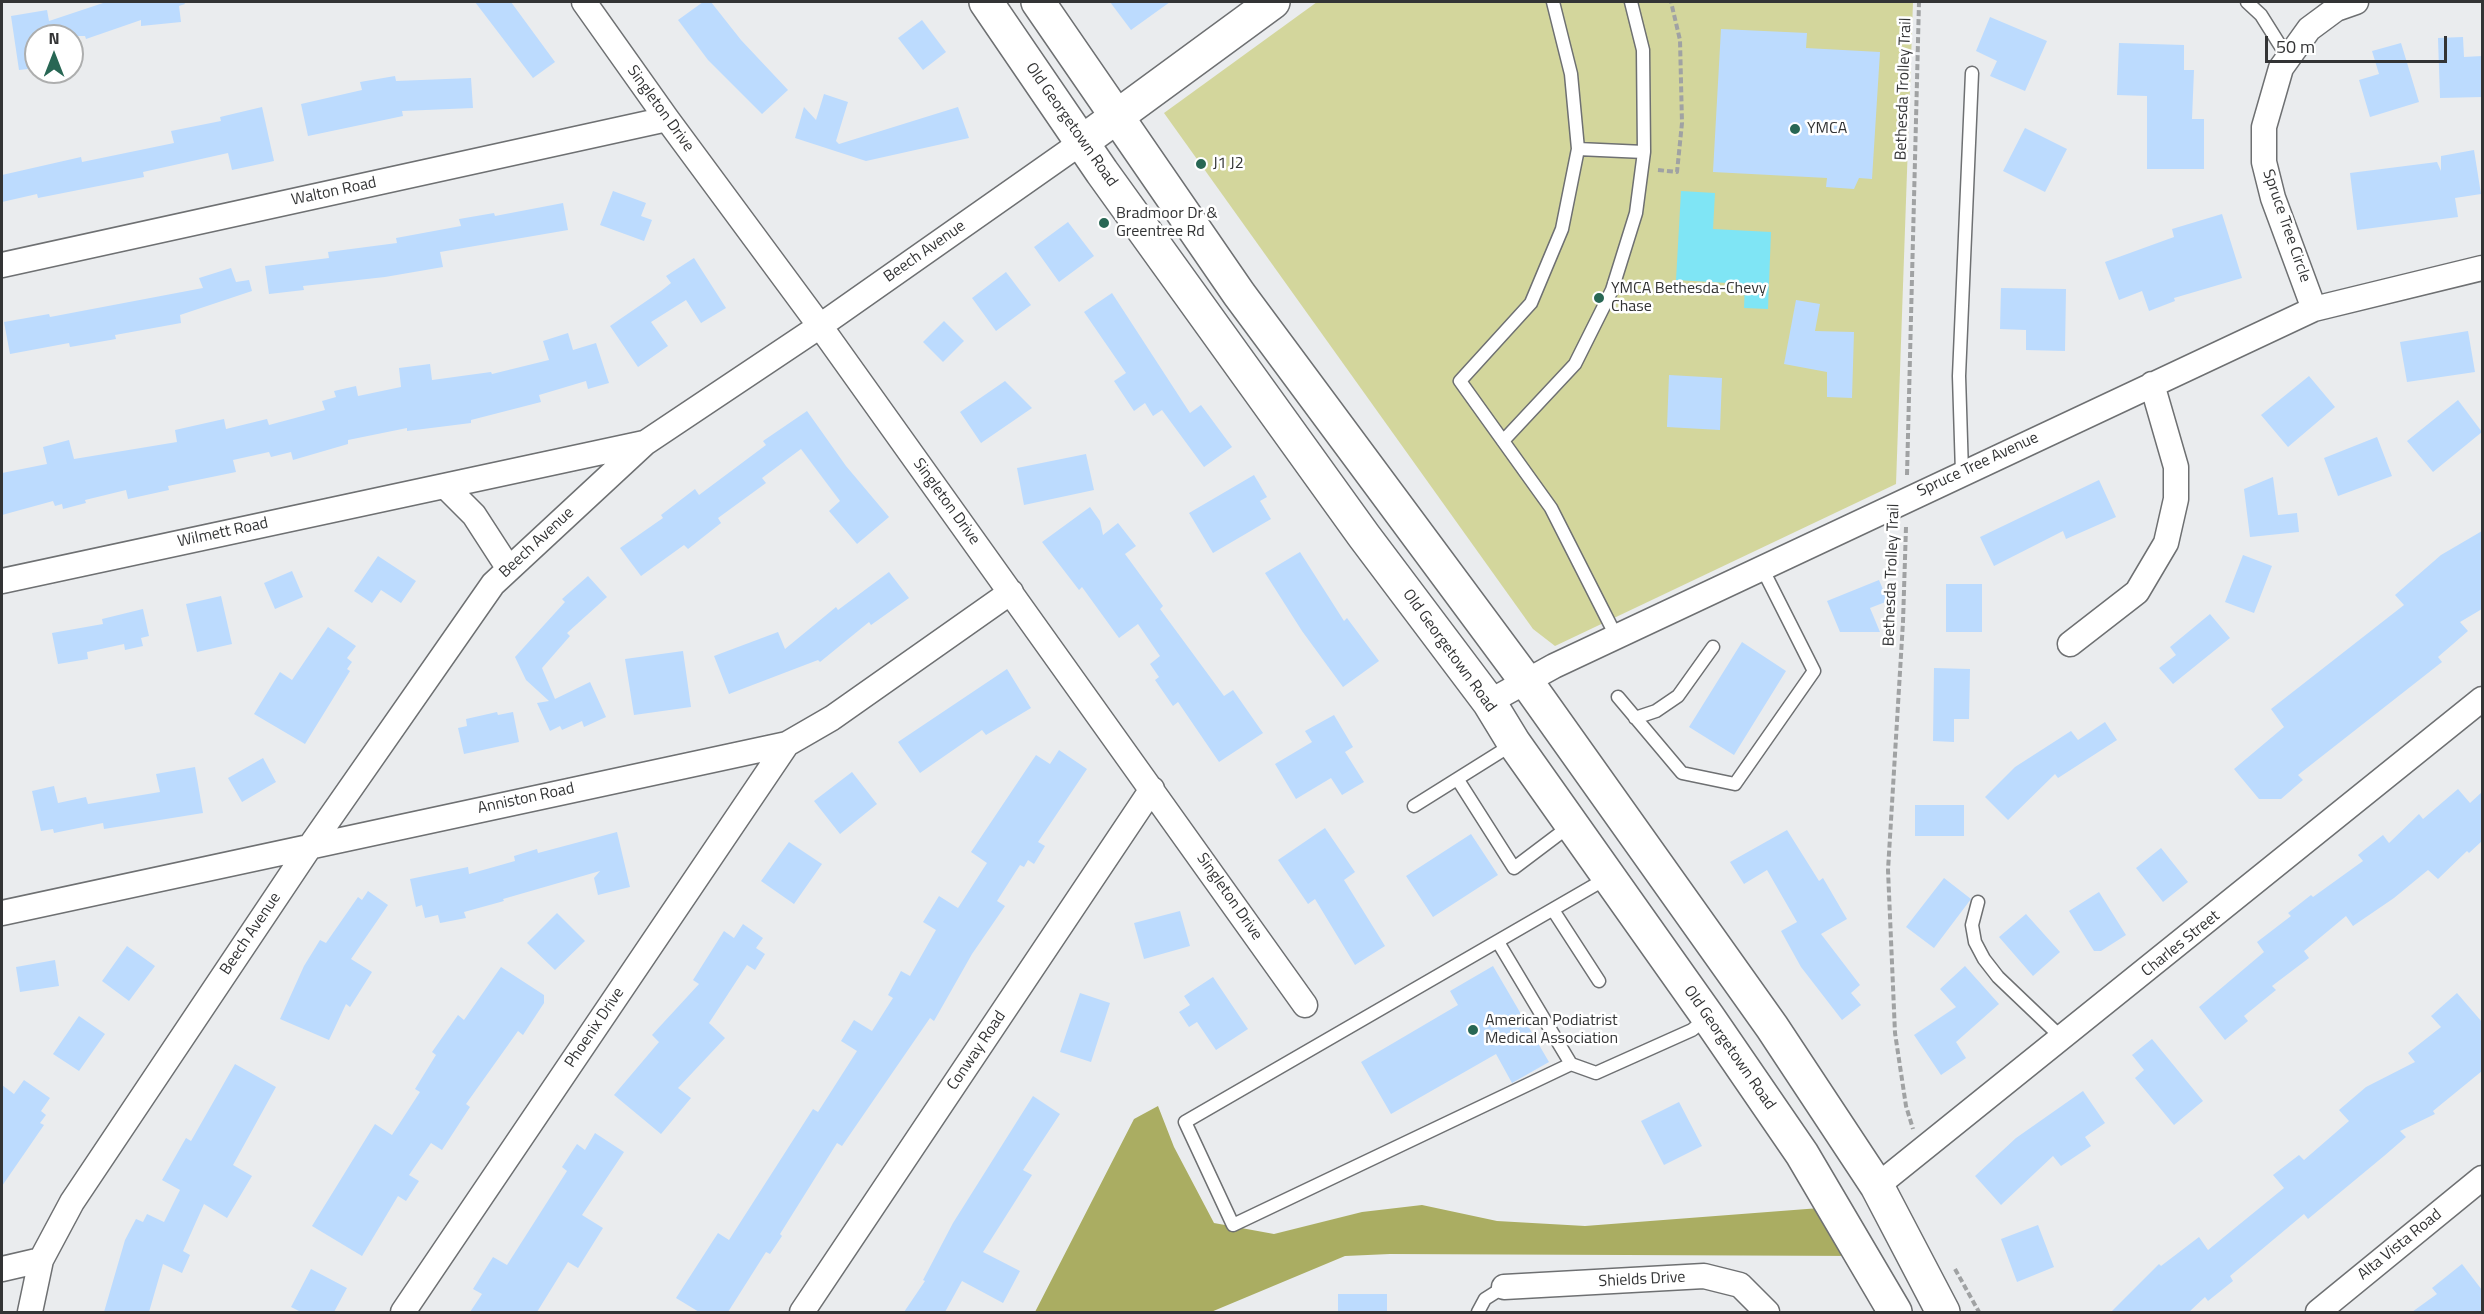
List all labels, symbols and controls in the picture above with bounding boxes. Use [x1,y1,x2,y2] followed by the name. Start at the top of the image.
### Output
[1892,17,1916,161] street label: Bethesda Trolley Trail
[24,24,84,84] north arrow
[2268,24,2450,62] scale bar
[48,26,60,50] text: N
[2276,33,2315,60] text: 50 m
[1021,59,1121,191] street label: Old Georgetown Road
[622,62,698,156] street label: Singleton Drive
[1807,119,1847,139] place label: YMCA
[1788,122,1802,136] marker: YMCA
[1213,154,1244,174] place label: J1 J2
[1194,157,1208,171] marker: J1 J2
[2258,167,2314,285] street label: Spruce Tree Circle
[290,174,378,210] street label: Walton Road
[1116,204,1218,242] place label: Bradmoor Dr & Greentree Rd
[1097,216,1111,230] marker: Bradmoor Dr & Greentree Rd
[881,217,969,287] street label: Beech Avenue
[1611,279,1767,317] place label: YMCA Bethesda-Chevy Chase
[1592,291,1606,305] marker: YMCA Bethesda-Chevy Chase
[1914,428,2042,502] street label: Spruce Tree Avenue
[908,455,984,549] street label: Singleton Drive
[1880,503,1904,647] street label: Bethesda Trolley Trail
[496,504,578,582] street label: Beech Avenue
[176,514,270,552] street label: Wilmett Road
[1398,586,1500,716] street label: Old Georgetown Road
[476,779,576,819] street label: Anniston Road
[1192,850,1266,944] street label: Singleton Drive
[216,889,286,979] street label: Beech Avenue
[2138,907,2224,981] street label: Charles Street
[1679,982,1779,1114] street label: Old Georgetown Road
[561,984,629,1072] street label: Phoenix Drive
[943,1008,1011,1094] street label: Conway Road
[1485,1011,1618,1049] place label: American Podiatrist Medical Association
[1466,1023,1480,1037] marker: American Podiatrist Medical Association
[2354,1205,2446,1285] street label: Alta Vista Road
[1598,1268,1686,1292] street label: Shields Drive

